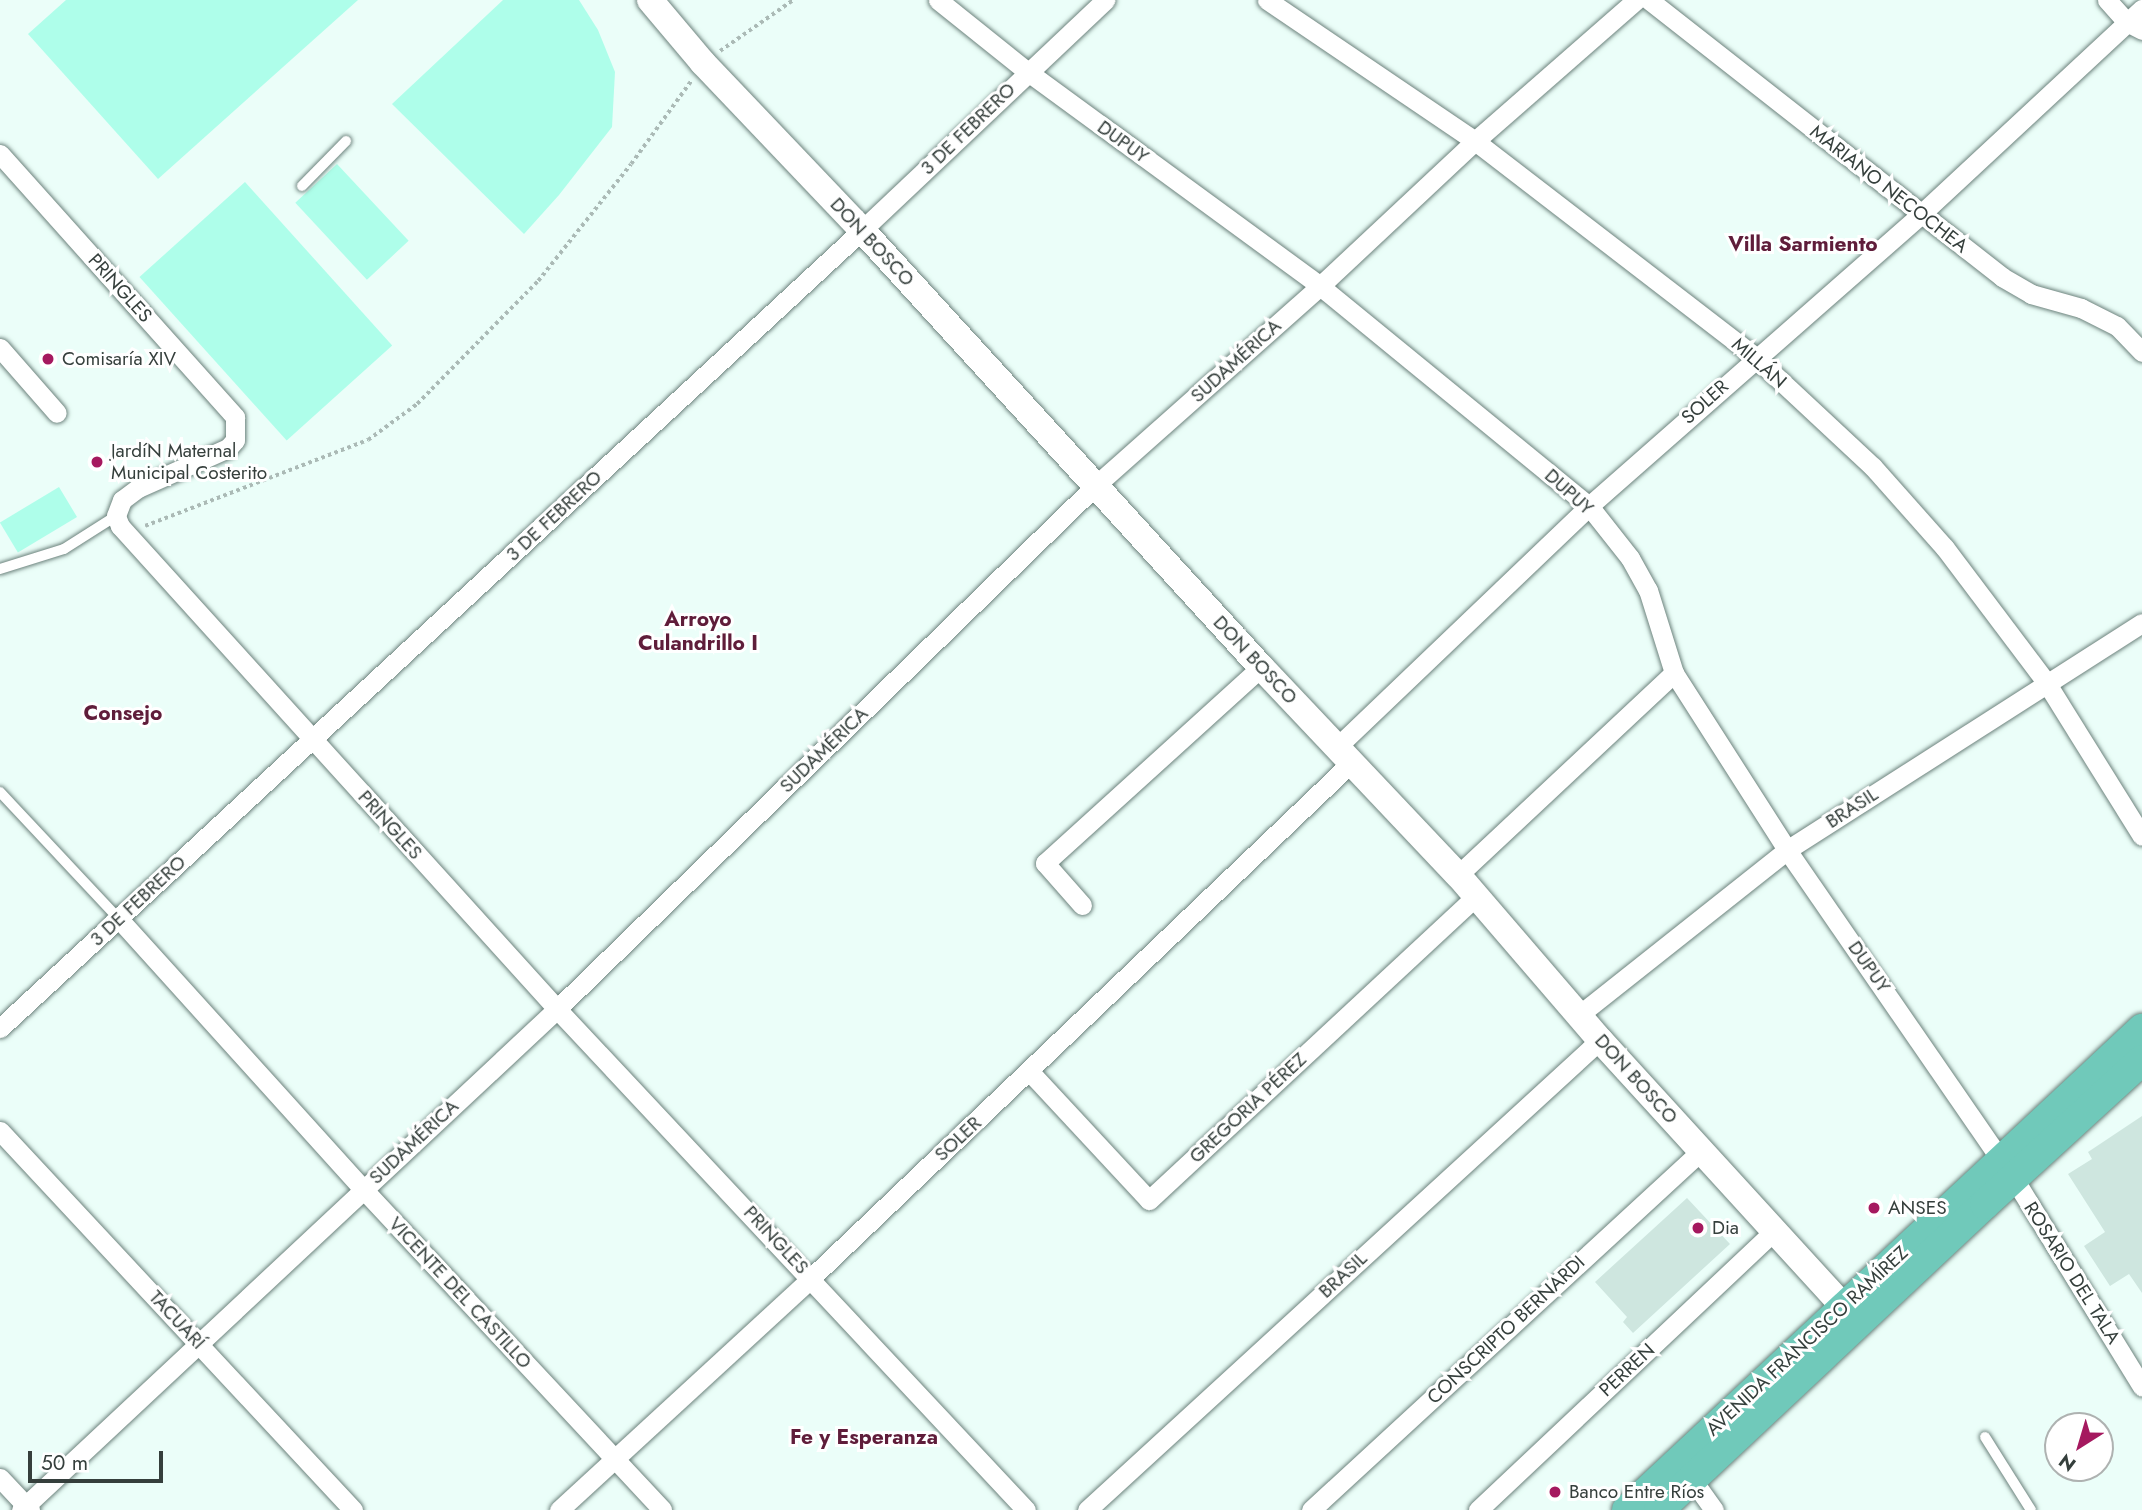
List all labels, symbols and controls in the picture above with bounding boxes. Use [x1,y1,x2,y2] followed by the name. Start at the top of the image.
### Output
[916,78,1020,180] street label: 3 DE FEBRERO
[1093,116,1153,168] street label: DUPUY
[1806,120,1972,258] street label: MARIANO NECOCHEA
[825,193,919,291] street label: DON BOSCO
[1728,231,1878,257] district label: Villa Sarmiento
[83,249,157,327] street label: PRINGLES
[1186,315,1286,407] street label: SUDAMÉRICA
[1727,333,1791,393] street label: MILLÁN
[62,348,176,370] place label: Comisaría XIV
[40,351,56,367] marker: Comisaría XIV
[1677,375,1733,429] street label: SOLER
[111,440,267,484] place label: JardíN Maternal Municipal Costerito
[89,454,105,470] marker: JardíN Maternal Municipal Costerito
[1540,464,1598,520] street label: DUPUY
[501,466,607,566] street label: 3 DE FEBRERO
[638,606,758,656] district label: Arroyo Culandrillo I
[1208,611,1302,709] street label: DON BOSCO
[84,700,162,726] district label: Consejo
[775,702,873,798] street label: SUDAMÉRICA
[1822,783,1882,833] street label: BRASIL
[353,786,427,864] street label: PRINGLES
[85,851,191,951] street label: 3 DE FEBRERO
[1843,937,1895,997] street label: DUPUY
[1590,1030,1682,1128] street label: DON BOSCO
[1185,1048,1311,1168] street label: GREGORIA PÉREZ
[365,1095,463,1189] street label: SUDAMÉRICA
[930,1112,986,1166] street label: SOLER
[1888,1197,1947,1219] place label: ANSES
[2019,1198,2125,1348] street label: ROSARIO DEL TALA
[1866,1200,1882,1216] marker: ANSES
[739,1201,813,1279] street label: PRINGLES
[384,1213,536,1373] street label: VICENTE DEL CASTILLO
[1712,1217,1739,1239] place label: Dia
[1690,1220,1706,1236] marker: Dia
[1701,1241,1913,1441] street label: AVENIDA FRANCISCO RAMÍREZ
[1314,1247,1372,1303] street label: BRASIL
[1423,1251,1589,1409] street label: CONSCRIPTO BERNARDI
[144,1286,210,1354] street label: TACUARÍ
[1595,1339,1659,1401] street label: PERREN
[2044,1412,2114,1482] north arrow
[790,1424,938,1450] district label: Fe y Esperanza
[32,1436,166,1480] scale bar
[2053,1447,2081,1478] text: N
[41,1448,88,1478] text: 50 m
[1569,1481,1704,1503] place label: Banco Entre Ríos
[1547,1484,1563,1500] marker: Banco Entre Ríos

